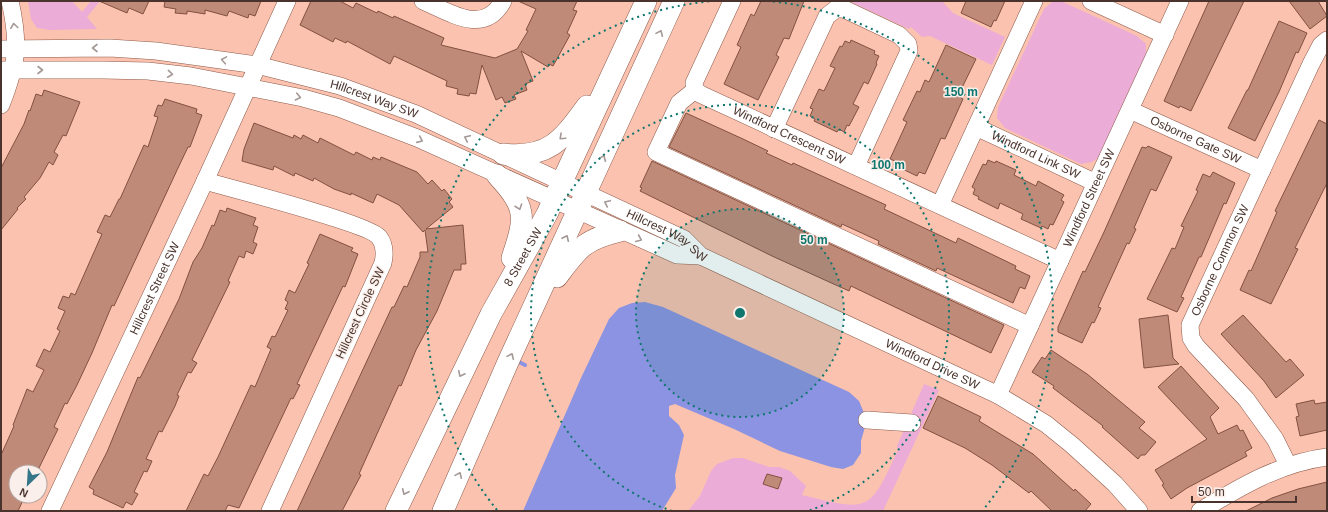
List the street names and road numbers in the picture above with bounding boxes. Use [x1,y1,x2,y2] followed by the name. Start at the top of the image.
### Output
[329,77,420,121] street label: Hillcrest Way SW
[731,103,848,168] street label: Windford Crescent SW
[1148,113,1244,167] street label: Osborne Gate SW
[989,128,1083,182] street label: Windford Link SW
[1060,146,1118,249] street label: Windford Street SW
[1188,202,1252,318] street label: Osborne Common SW
[624,206,710,265] street label: Hillcrest Way SW
[501,225,545,289] street label: 8 Street SW
[127,239,183,337] street label: Hillcrest Street SW
[333,264,388,361] street label: Hillcrest Circle SW
[883,336,982,393] street label: Windford Drive SW

